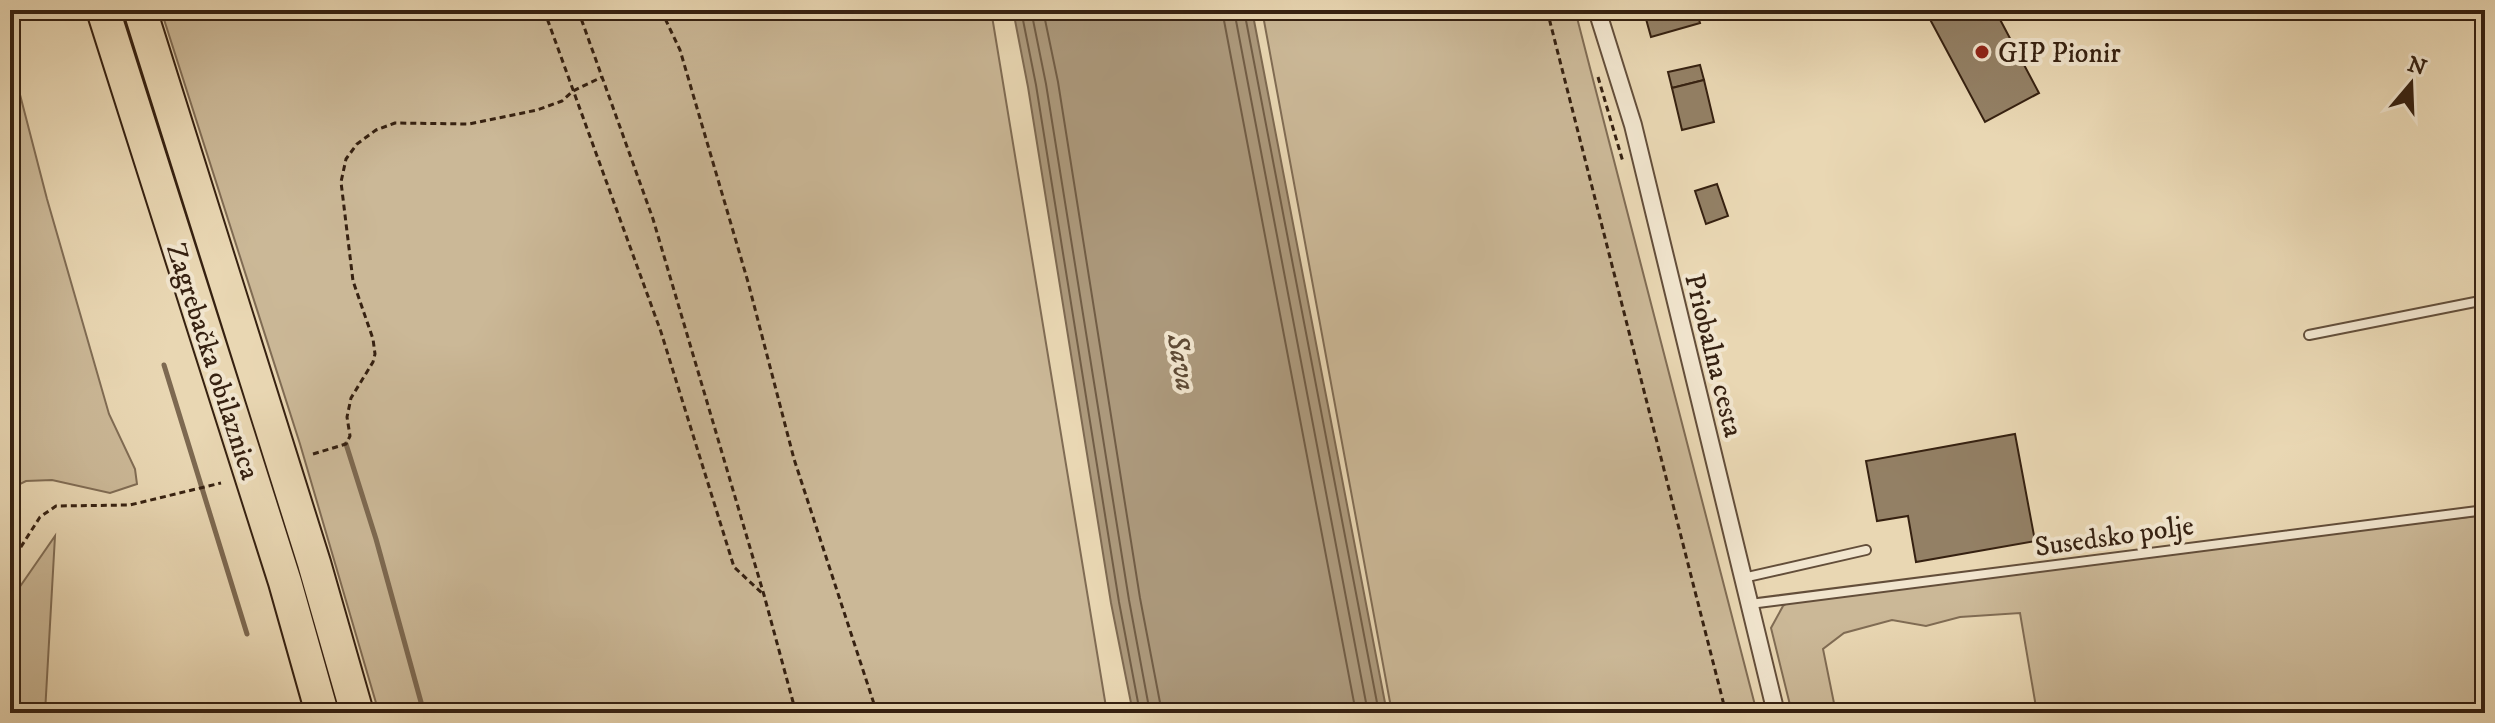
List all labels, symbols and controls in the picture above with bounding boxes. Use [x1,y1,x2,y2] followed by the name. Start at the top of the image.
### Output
[1998,36,2121,71] place label: GIP Pionir
[1973,43,1991,61] marker: GIP Pionir
[2371,44,2451,124] north arrow
[2404,51,2430,82] text: N
[158,239,267,484] street label: Zagrebačka obilaznica
[1676,270,1751,441] street label: Priobalna cesta
[1157,330,1204,394] water label: Sava
[2033,508,2196,565] street label: Susedsko polje

